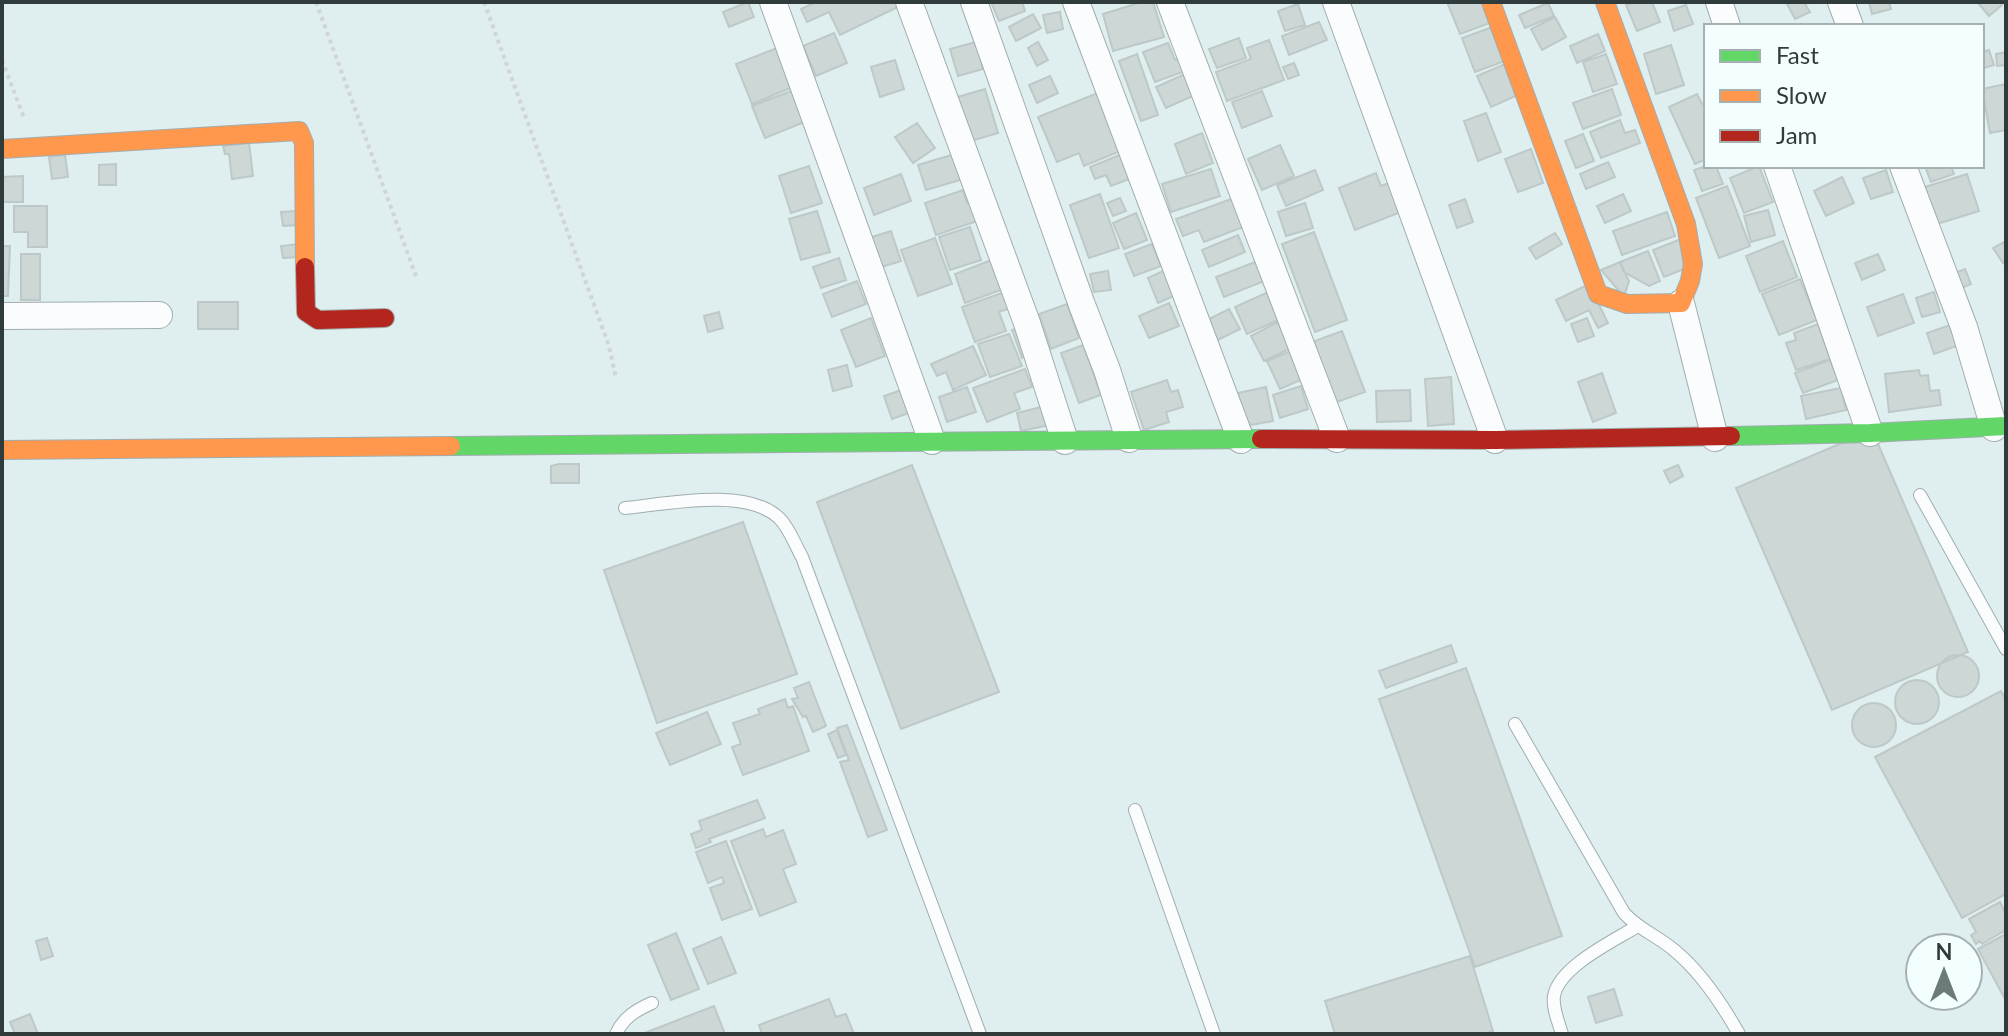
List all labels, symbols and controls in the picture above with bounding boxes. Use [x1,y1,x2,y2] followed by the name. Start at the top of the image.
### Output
[1704,24,1984,168] legend
[1776,40,1819,69] text: Fast
[1776,80,1827,109] text: Slow
[1776,120,1817,149] text: Jam
[1904,932,1984,1012] north arrow
[1936,938,1952,965] text: N

